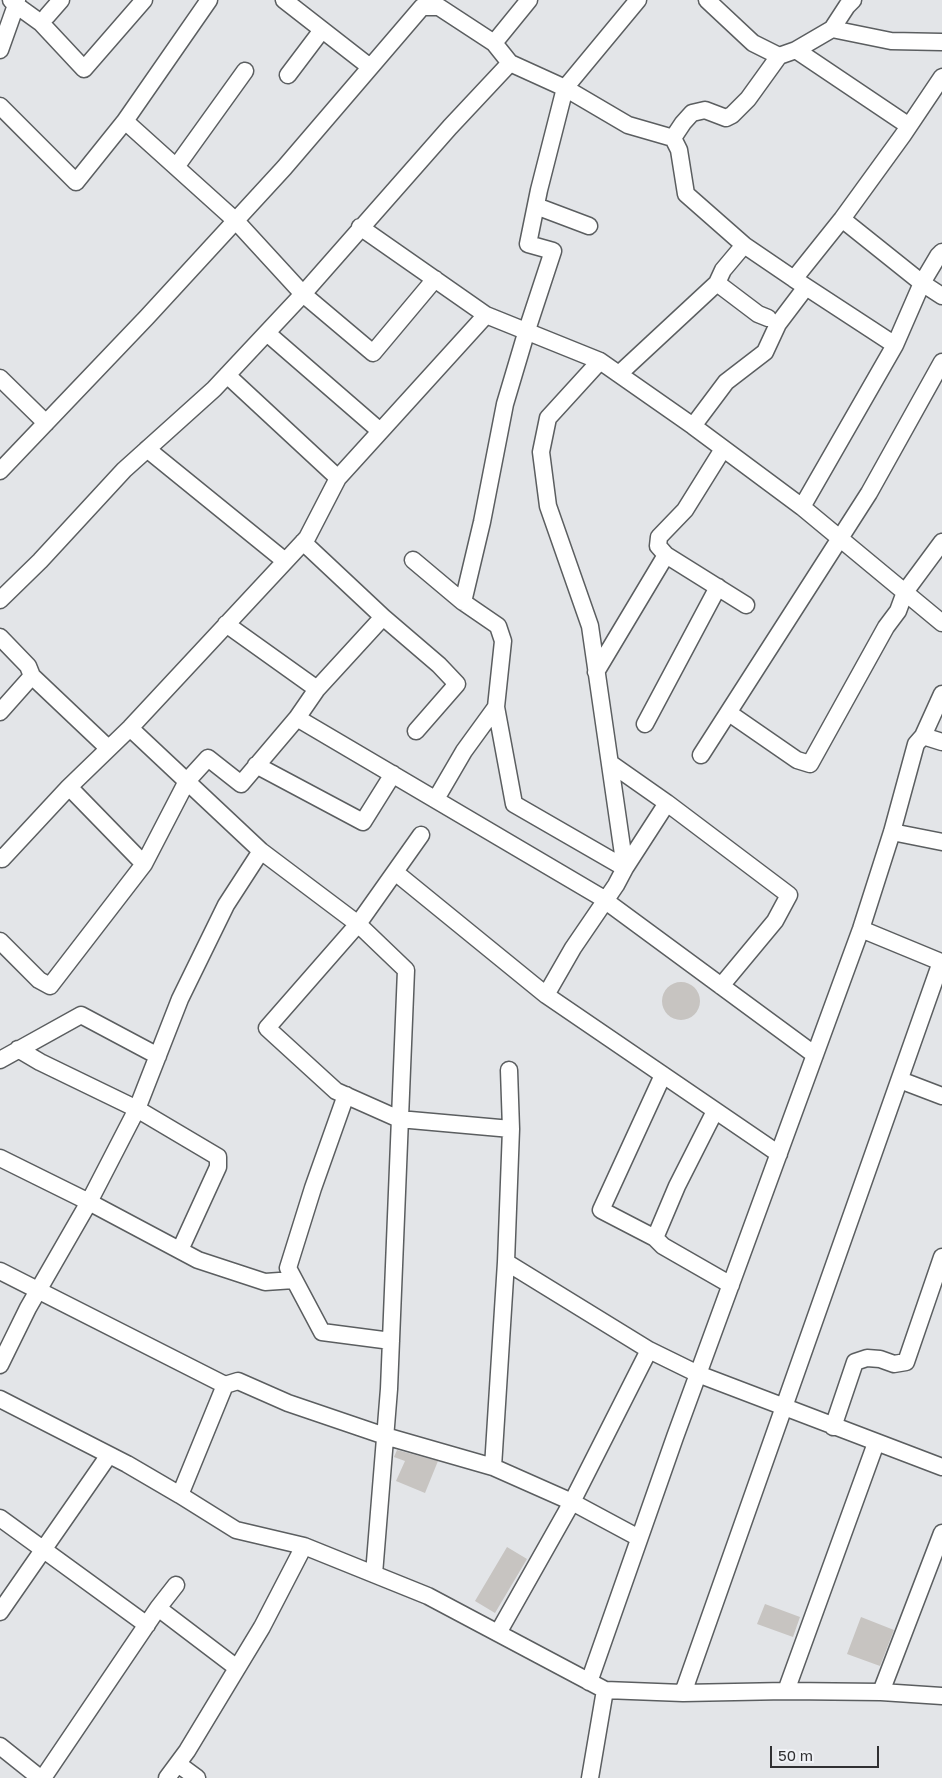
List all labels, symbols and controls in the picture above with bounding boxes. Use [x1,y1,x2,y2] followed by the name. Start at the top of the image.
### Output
[772,1736,881,1768] scale bar
[778,1746,813,1764] text: 50 m

